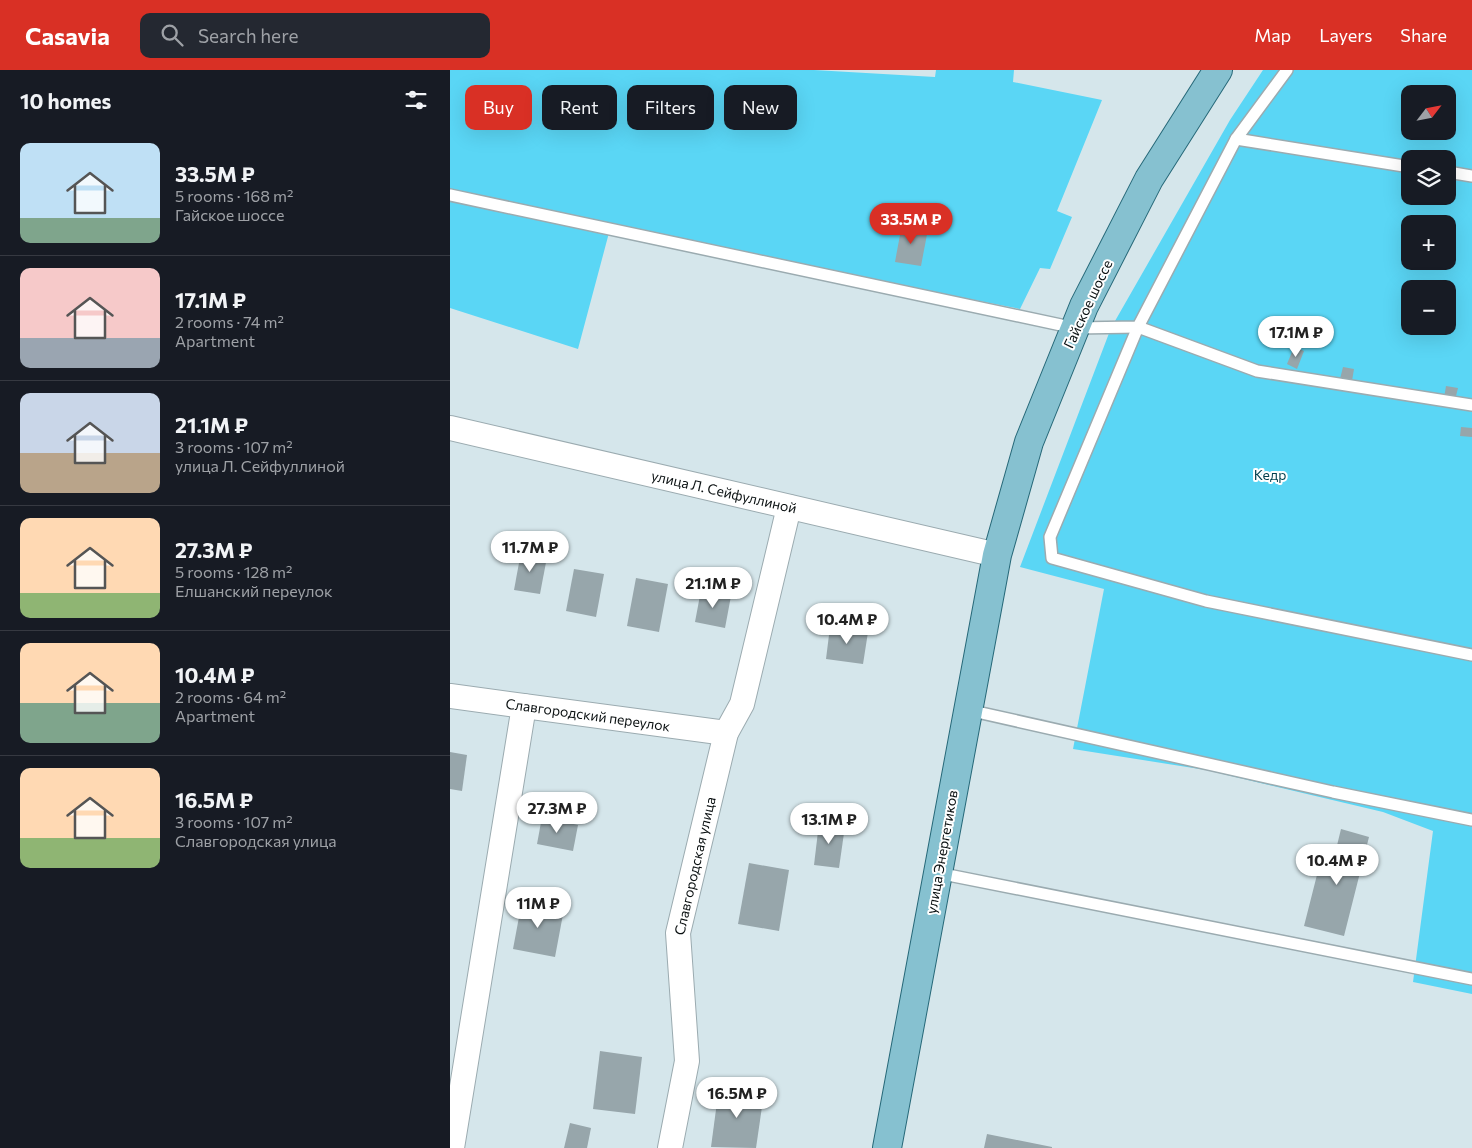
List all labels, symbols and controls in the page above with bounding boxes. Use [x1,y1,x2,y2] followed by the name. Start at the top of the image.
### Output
[140,13,490,58] search box
[25,21,110,50] text: Casavia
[158,21,186,49] icon: search
[198,24,298,47] text: Search here
[1254,24,1291,46] text: Map
[1319,24,1372,46] text: Layers
[1400,24,1447,46] text: Share
[465,85,532,130] chip: Buy
[542,85,617,130] chip: Rent
[627,85,714,130] chip: Filters
[724,85,797,130] chip: New
[1401,85,1456,140] north arrow
[1401,85,1456,335] map controls
[402,86,430,114] icon: filters
[20,88,111,113] text: 10 homes
[1401,150,1456,205] button: layers
[175,161,255,186] text: 33.5M ₽
[60,163,120,223] icon: home
[175,186,293,205] text: 5 rooms · 168 m²
[865,202,957,245] pin: 33.5M ₽
[175,205,284,224] text: Гайское шоссе
[881,209,941,228] text: 33.5M ₽
[1401,215,1456,270] button: +
[1060,257,1115,351] street label: Гайское шоссе
[1401,280,1456,335] button: −
[175,287,246,312] text: 17.1M ₽
[60,288,120,348] icon: home
[175,312,284,331] text: 2 rooms · 74 m²
[1250,316,1342,358] pin: 17.1M ₽
[1269,322,1323,341] text: 17.1M ₽
[175,331,255,350] text: Apartment
[175,412,248,437] text: 21.1M ₽
[60,413,120,473] icon: home
[175,437,293,456] text: 3 rooms · 107 m²
[175,456,345,475] text: улица Л. Сейфуллиной
[1254,466,1286,483] park label: Кедр
[650,467,798,517] street label: улица Л. Сейфуллиной
[484,530,576,573] pin: 11.7M ₽
[175,537,253,562] text: 27.3M ₽
[502,537,558,556] text: 11.7M ₽
[60,538,120,598] icon: home
[175,562,292,581] text: 5 rooms · 128 m²
[667,566,759,609] pin: 21.1M ₽
[685,573,741,592] text: 21.1M ₽
[175,581,333,600] text: Елшанский переулок
[801,602,893,645] pin: 10.4M ₽
[817,609,877,628] text: 10.4M ₽
[175,662,255,687] text: 10.4M ₽
[60,663,120,723] icon: home
[175,687,286,706] text: 2 rooms · 64 m²
[505,695,672,735] street label: Славгородский переулок
[175,706,255,725] text: Apartment
[175,787,253,812] text: 16.5M ₽
[60,788,120,848] icon: home
[922,789,961,915] street label: улица Энергетиков
[511,792,603,834] pin: 27.3M ₽
[670,795,719,937] street label: Славгородская улица
[527,798,587,817] text: 27.3M ₽
[783,802,875,845] pin: 13.1M ₽
[801,809,857,828] text: 13.1M ₽
[175,812,293,831] text: 3 rooms · 107 m²
[175,831,337,850] text: Славгородская улица
[1291,844,1383,886] pin: 10.4M ₽
[1307,850,1367,869] text: 10.4M ₽
[503,886,573,929] pin: 11M ₽
[516,893,560,912] text: 11M ₽
[691,1076,783,1119] pin: 16.5M ₽
[707,1083,767,1102] text: 16.5M ₽

